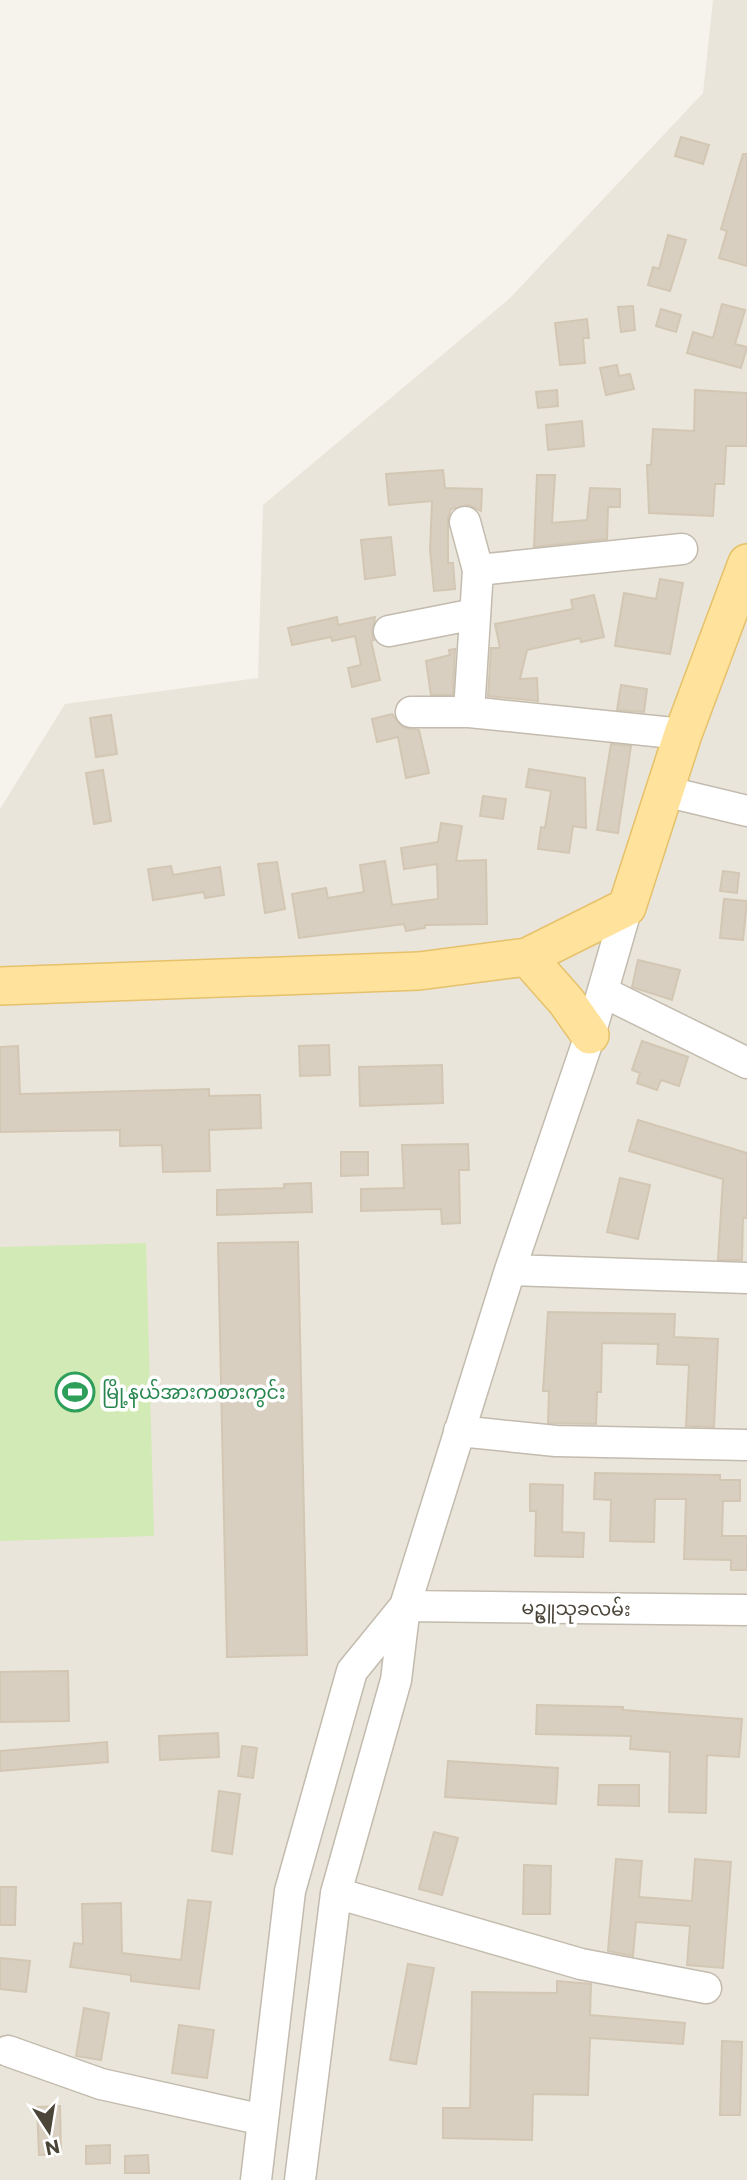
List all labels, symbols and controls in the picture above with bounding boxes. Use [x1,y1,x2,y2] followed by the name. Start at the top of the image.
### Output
[54,1371,96,1413] sports icon: မြို့နယ်အားကစားကွင်း
[102,1378,286,1408] place label: မြို့နယ်အားကစားကွင်း
[521,1593,631,1626] street label: မဥ္ဇူသုခလမ်း
[14,2096,84,2166] north arrow
[43,2135,62,2161] text: N

